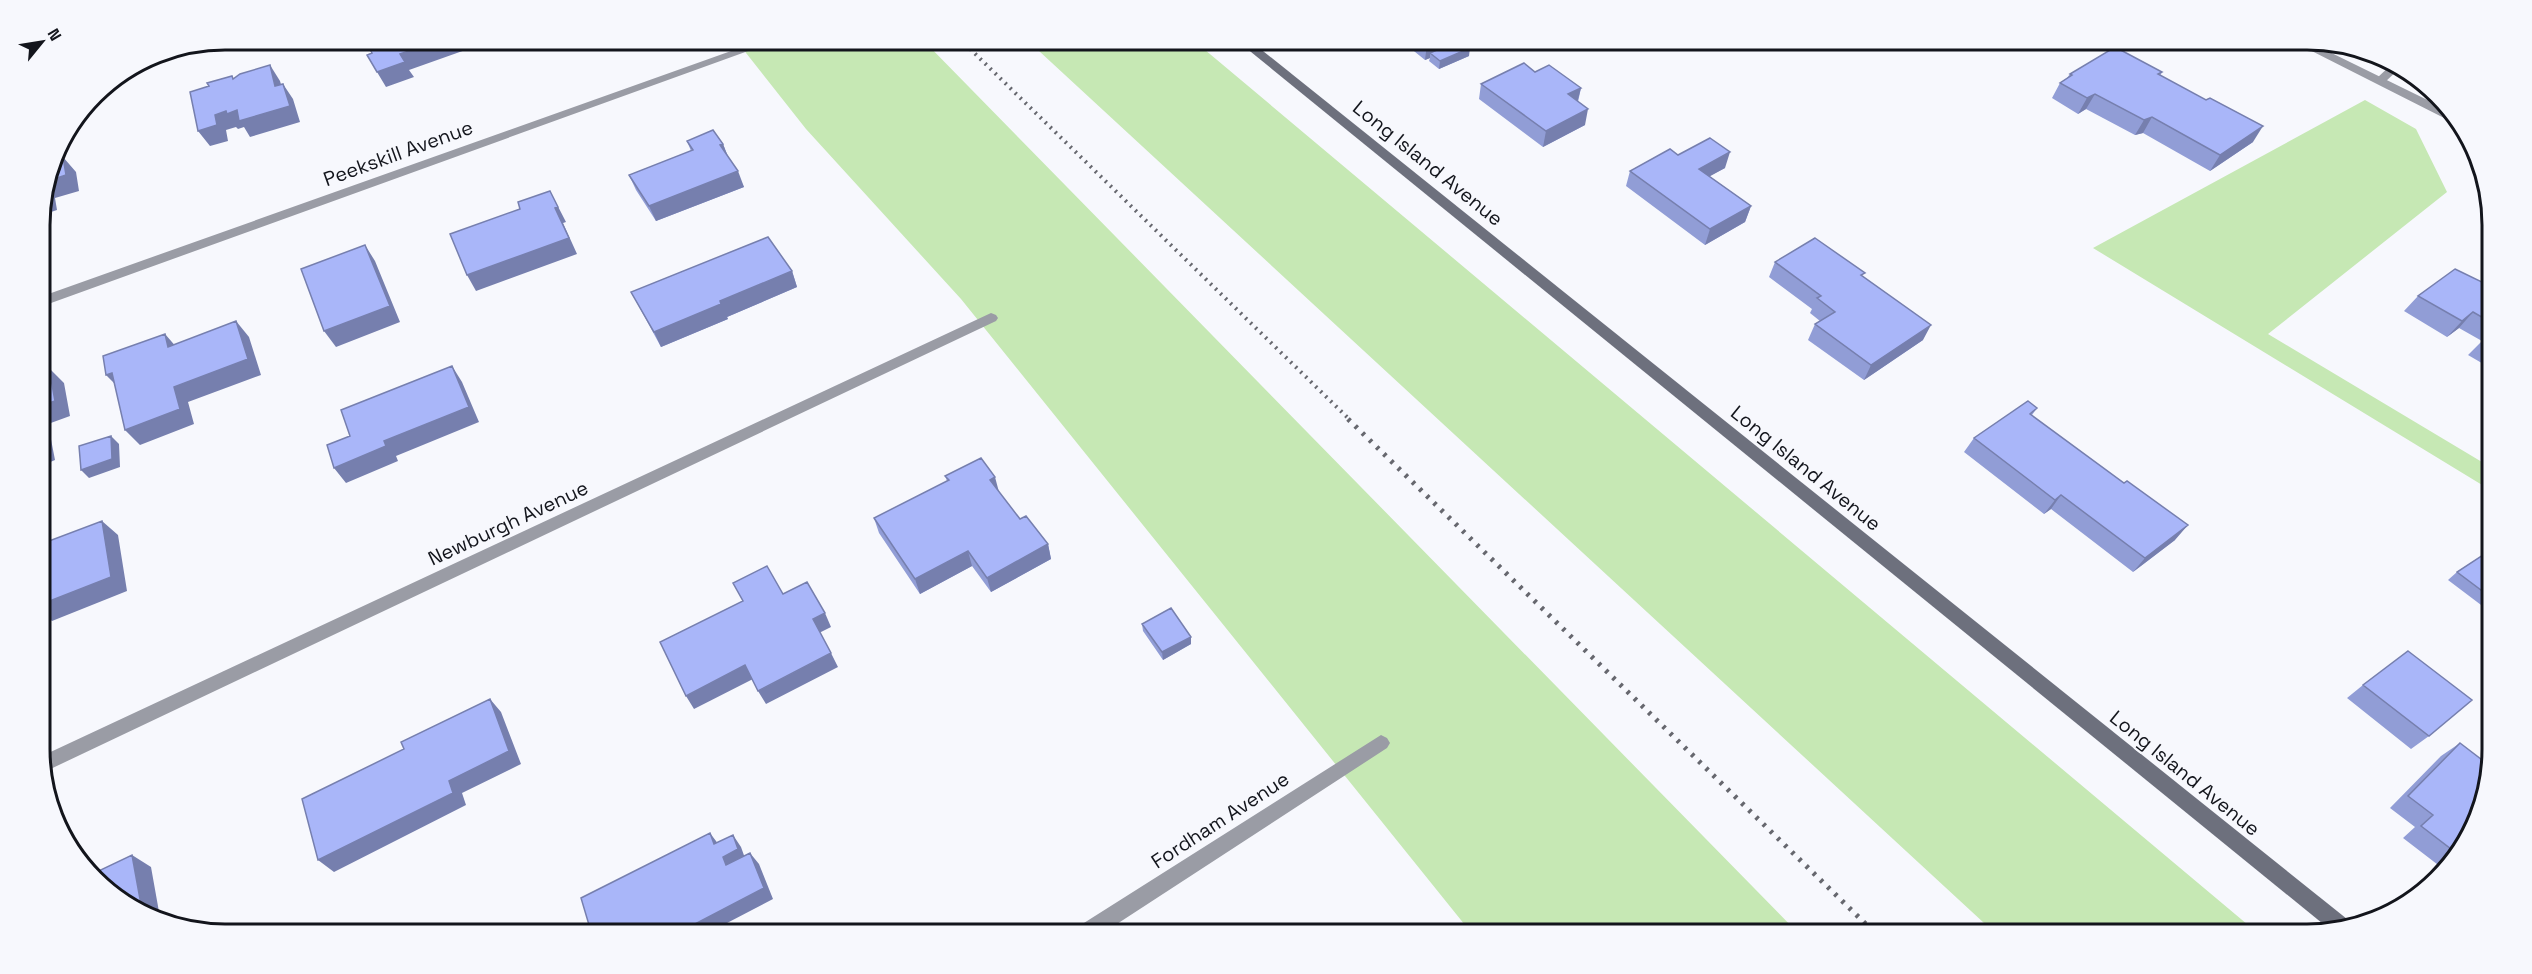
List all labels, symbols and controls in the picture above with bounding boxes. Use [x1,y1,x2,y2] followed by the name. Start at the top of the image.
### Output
[12,12,72,72] north arrow
[43,25,66,45] text: N
[1348,94,1508,232] street label: Long Island Avenue
[320,114,476,192] street label: Peekskill Avenue
[1726,399,1886,537] street label: Long Island Avenue
[424,474,592,572] street label: Newburgh Avenue
[2105,704,2265,842] street label: Long Island Avenue
[1146,766,1294,874] street label: Fordham Avenue

